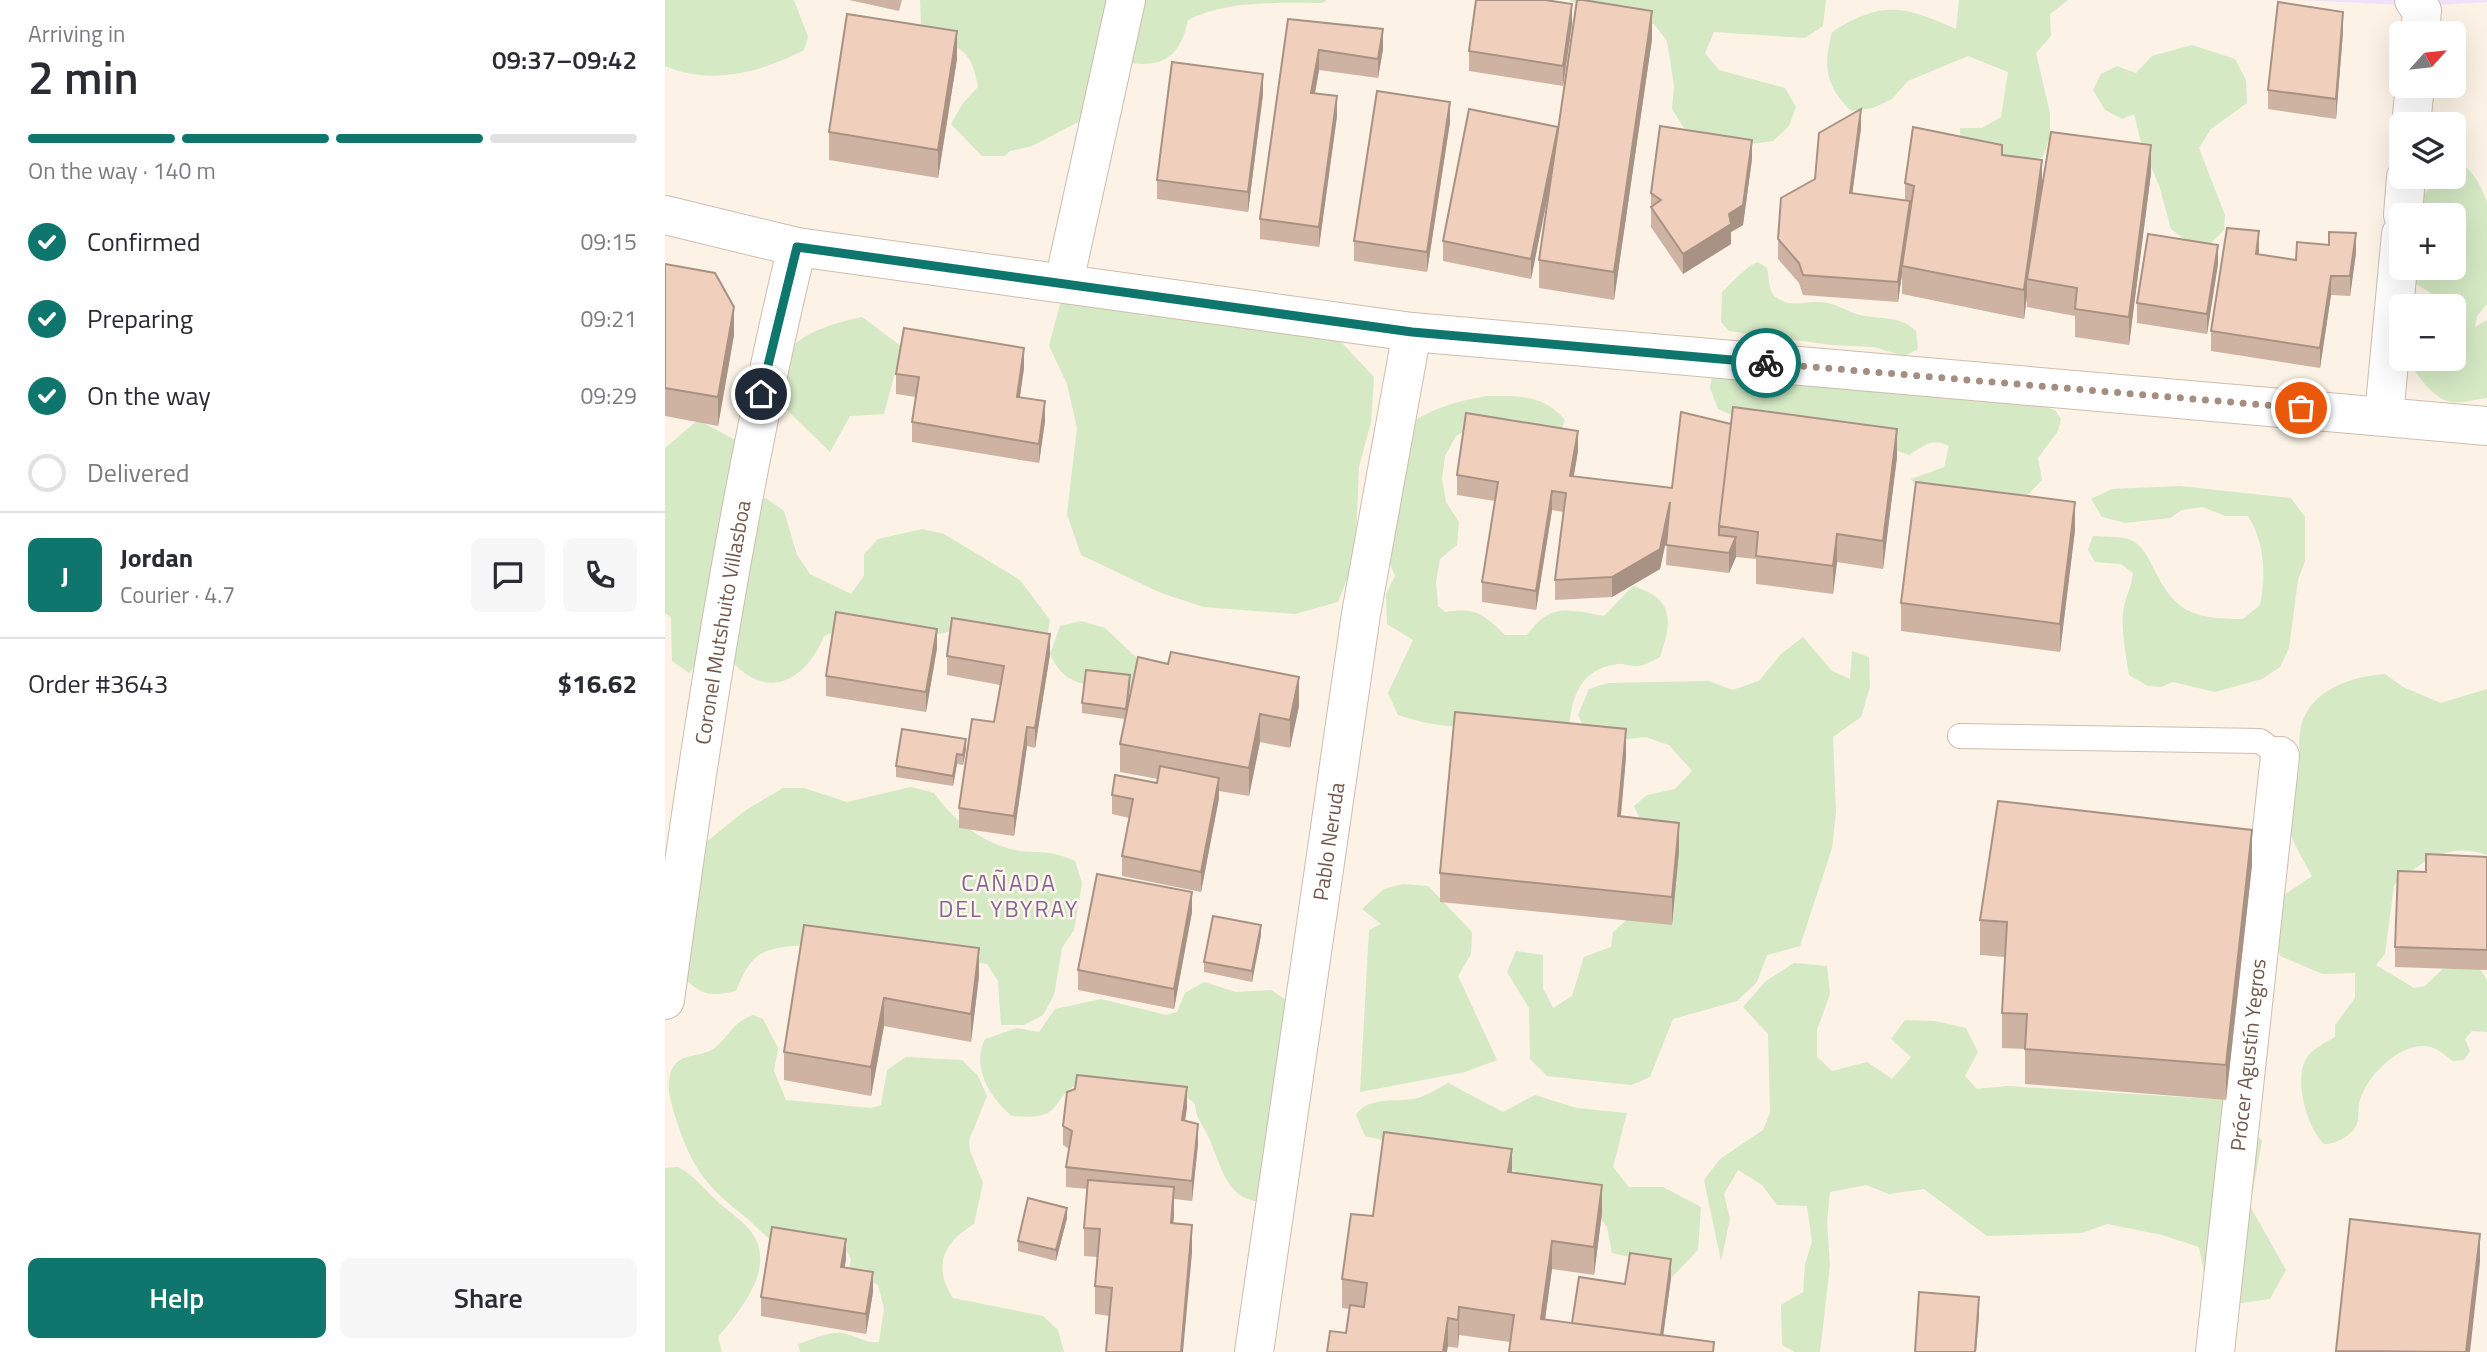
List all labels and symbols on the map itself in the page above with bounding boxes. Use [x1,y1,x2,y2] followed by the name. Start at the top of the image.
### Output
[2389,21,2466,98] north arrow
[1731,328,1801,398] courier
[731,364,791,424] pin
[2271,378,2331,438] pin
[686,497,759,747] street label: Coronel Mutshuito Villasboa
[1304,780,1352,903] street label: Pablo Neruda
[939,865,1079,926] district label: CAÑADA DEL YBYRAY
[2221,957,2274,1153] street label: Prócer Agustín Yegros

